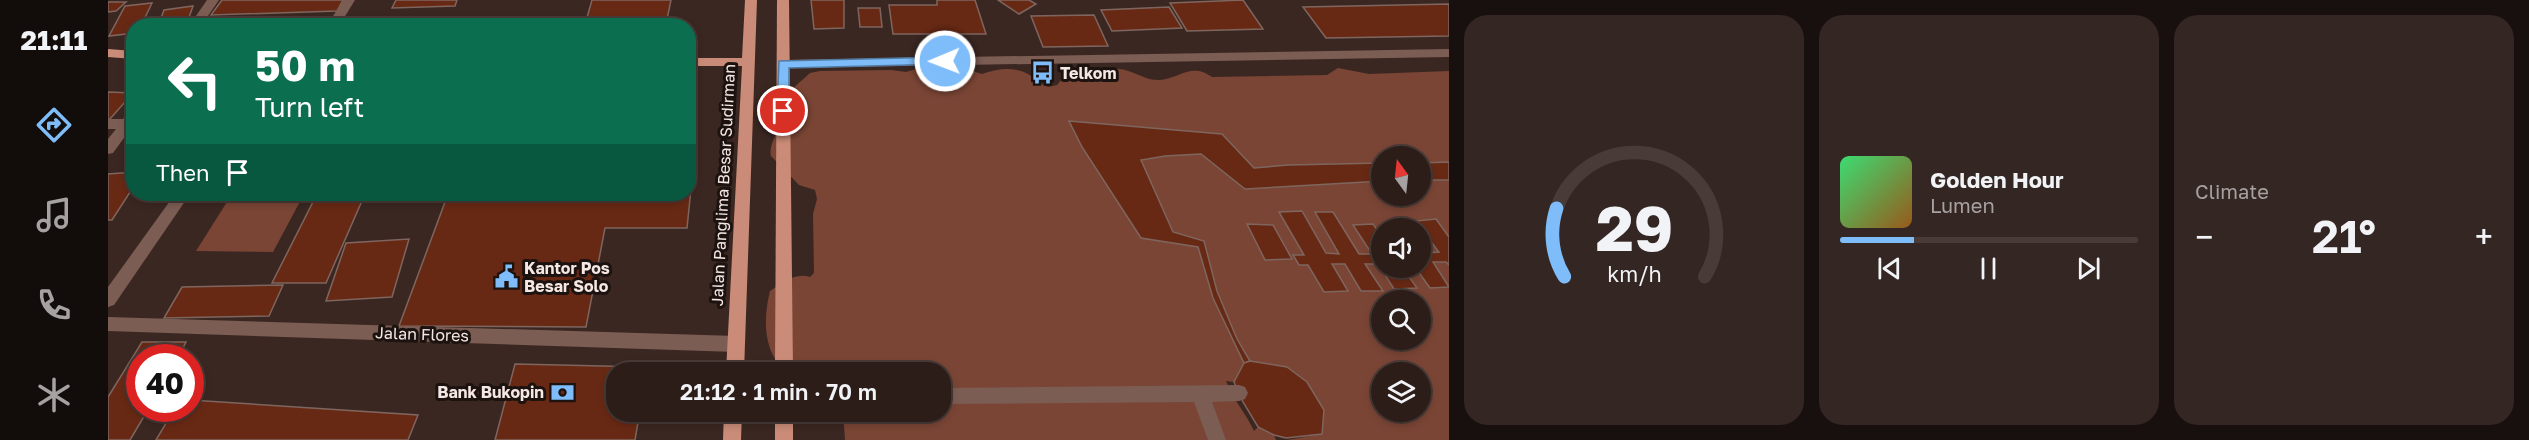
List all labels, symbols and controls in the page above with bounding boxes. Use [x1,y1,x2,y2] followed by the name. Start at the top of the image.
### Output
[21,24,87,56] text: 21:11
[913,29,977,93] position arrow
[255,40,355,90] text: 50 m
[156,42,234,120] icon: left
[1029,60,1055,86] bus stop icon: Telkom
[707,63,739,307] street label: Jalan Panglima Besar Sudirman
[1060,63,1116,83] place label: Telkom
[757,85,808,136] pin
[255,91,364,123] text: Turn left
[766,94,799,127] icon: arrive
[33,104,75,146] icon: directions
[1371,146,1431,206] north arrow
[1371,146,1431,422] map controls
[221,156,254,189] icon: arrive
[156,159,209,186] text: Then
[1930,166,2064,193] text: Golden Hour
[2195,179,2269,203] text: Climate
[1595,190,1673,265] text: 29
[1930,193,1995,217] text: Lumen
[33,194,75,236] icon: music
[2312,209,2376,263] text: 21°
[2195,217,2213,256] text: −
[2475,217,2493,256] text: +
[1371,218,1431,278] button: sound
[1873,252,1906,285] icon: previous
[1972,252,2005,285] icon: pause
[2072,252,2105,285] icon: next
[524,258,610,296] place label: Kantor Pos Besar Solo
[1607,261,1661,287] text: km/h
[493,264,519,290] public building icon: Kantor Pos Besar Solo
[33,284,75,326] icon: phone
[1371,290,1431,350] button: search
[375,322,469,346] street label: Jalan Flores
[126,344,204,422] speed limit sign: 40
[1371,362,1431,422] button: layers
[33,374,75,416] icon: climate
[680,378,877,405] text: 21:12 · 1 min · 70 m
[549,379,575,405] bank icon: Bank Bukopin
[437,382,544,402] place label: Bank Bukopin

